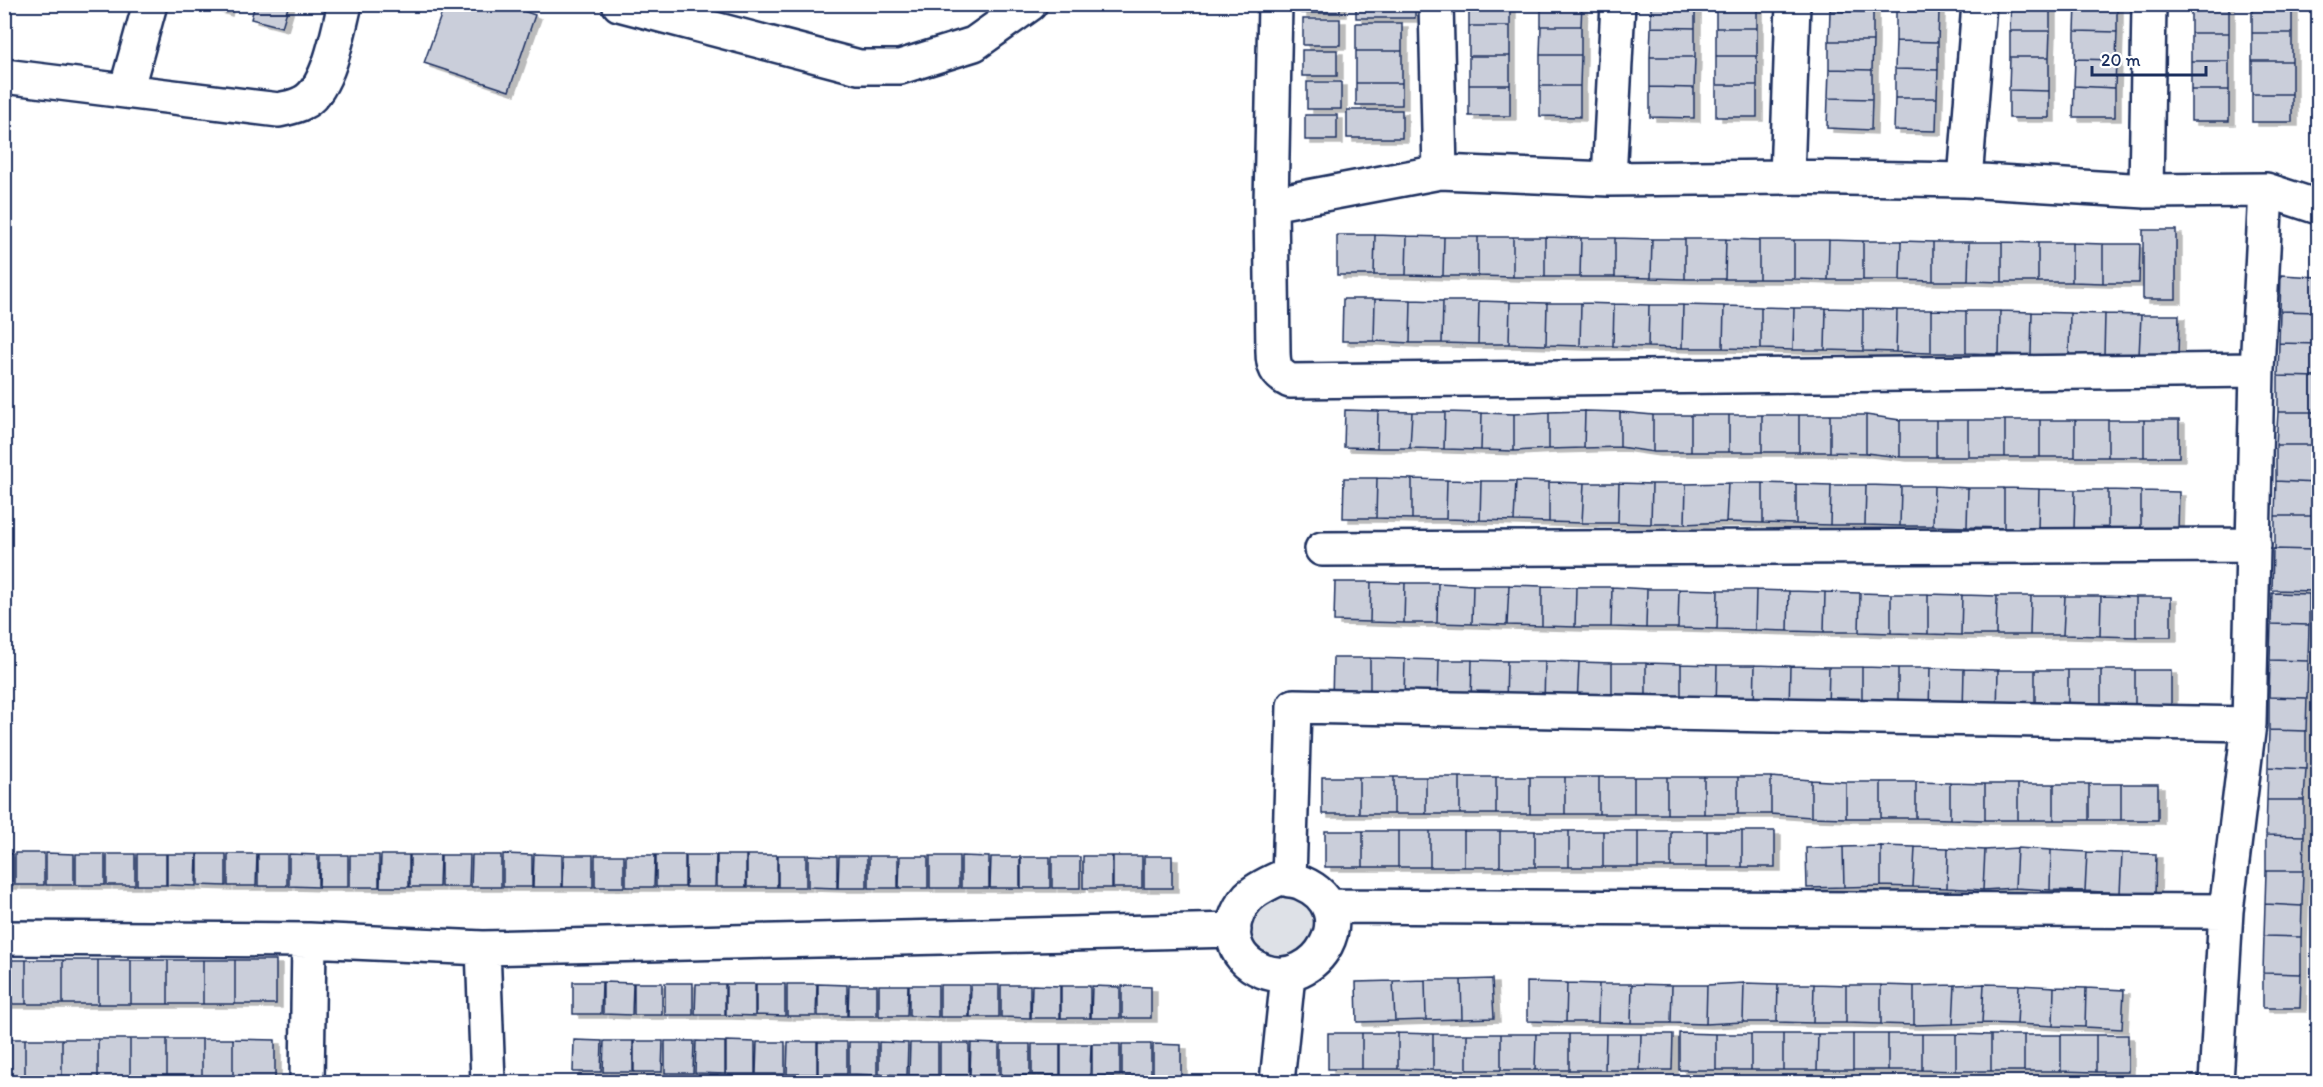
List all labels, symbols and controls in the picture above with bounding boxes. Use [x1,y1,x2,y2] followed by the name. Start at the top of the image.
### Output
[2092,39,2206,77] scale bar
[2101,49,2141,71] text: 20 m

